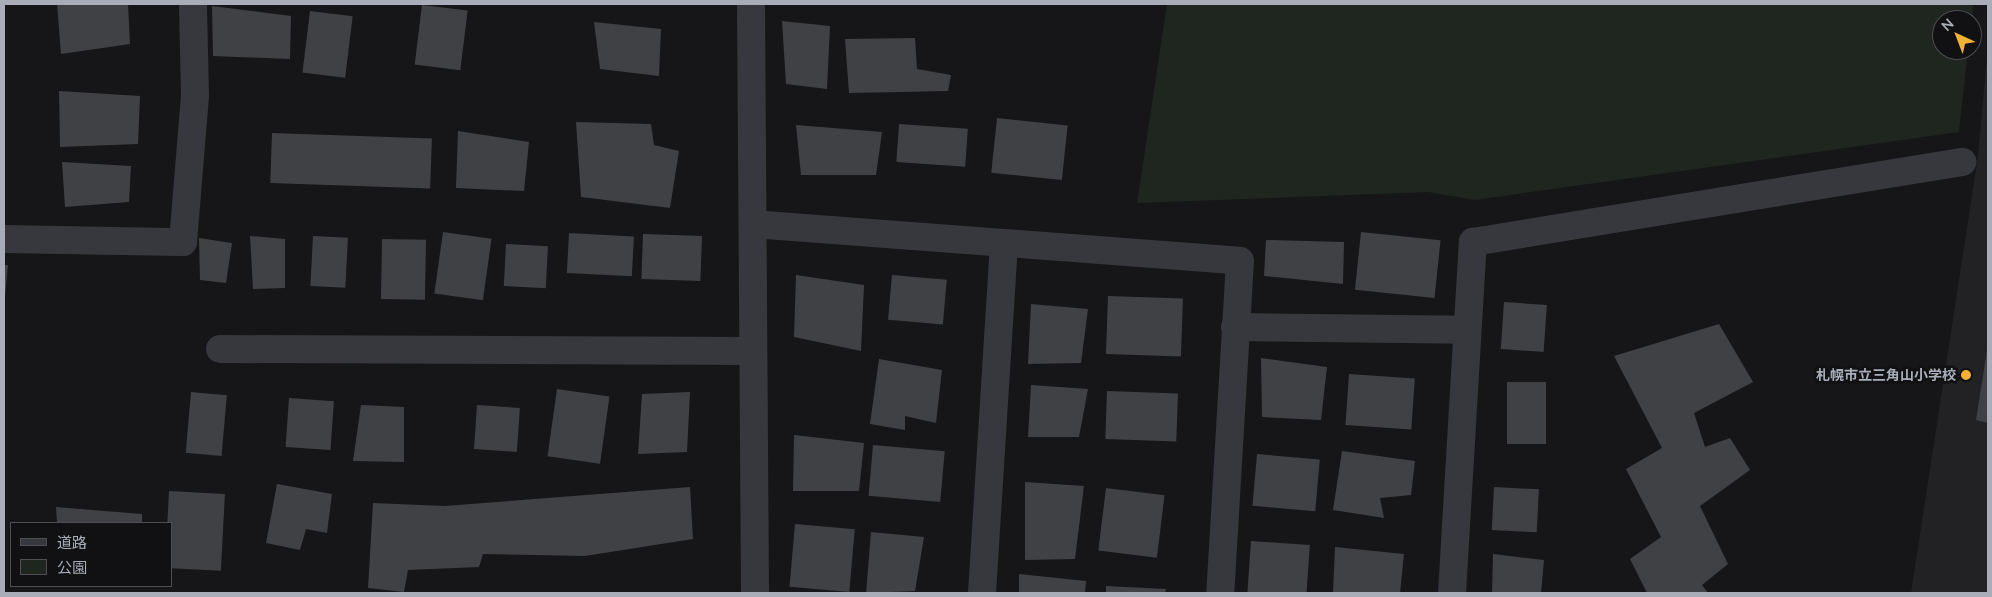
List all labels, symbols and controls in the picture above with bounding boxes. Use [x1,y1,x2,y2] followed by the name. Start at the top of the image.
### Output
[1932,10,1982,60] north arrow
[1937,15,1957,35] text: N
[1816,367,1956,383] place label: 札幌市立三角山小学校
[1960,369,1972,381] marker: 札幌市立三角山小学校
[10,522,172,587] legend
[57,533,87,552] text: 道路
[57,558,87,577] text: 公園

